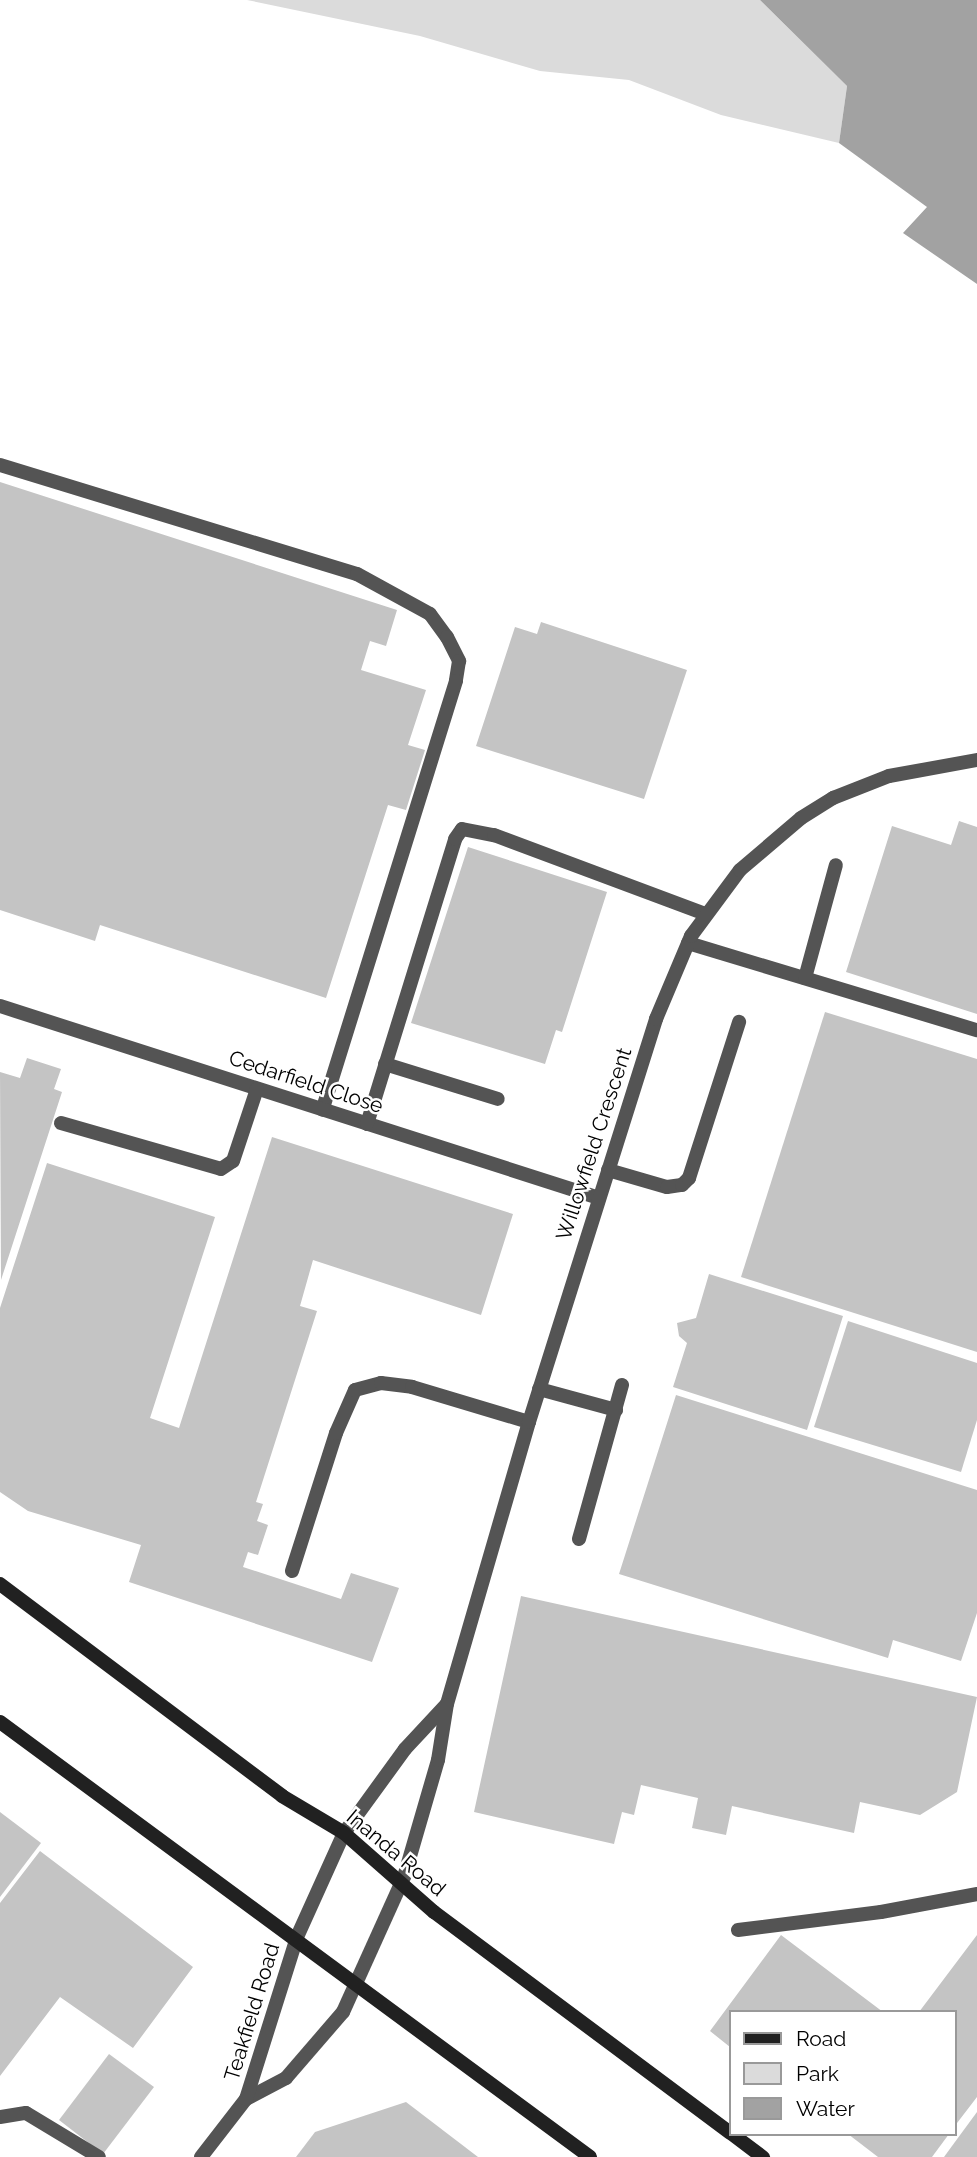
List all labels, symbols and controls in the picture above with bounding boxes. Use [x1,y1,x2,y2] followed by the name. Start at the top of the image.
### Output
[226,1045,386,1119] street label: Cedarfield Close
[551,1045,637,1243] street label: Willowfield Crescent
[341,1804,451,1902] street label: Inanda Road
[219,1940,285,2084] street label: Teakfield Road
[729,2010,956,2136] legend
[796,2026,846,2051] text: Road
[796,2061,839,2086] text: Park
[796,2096,855,2121] text: Water

